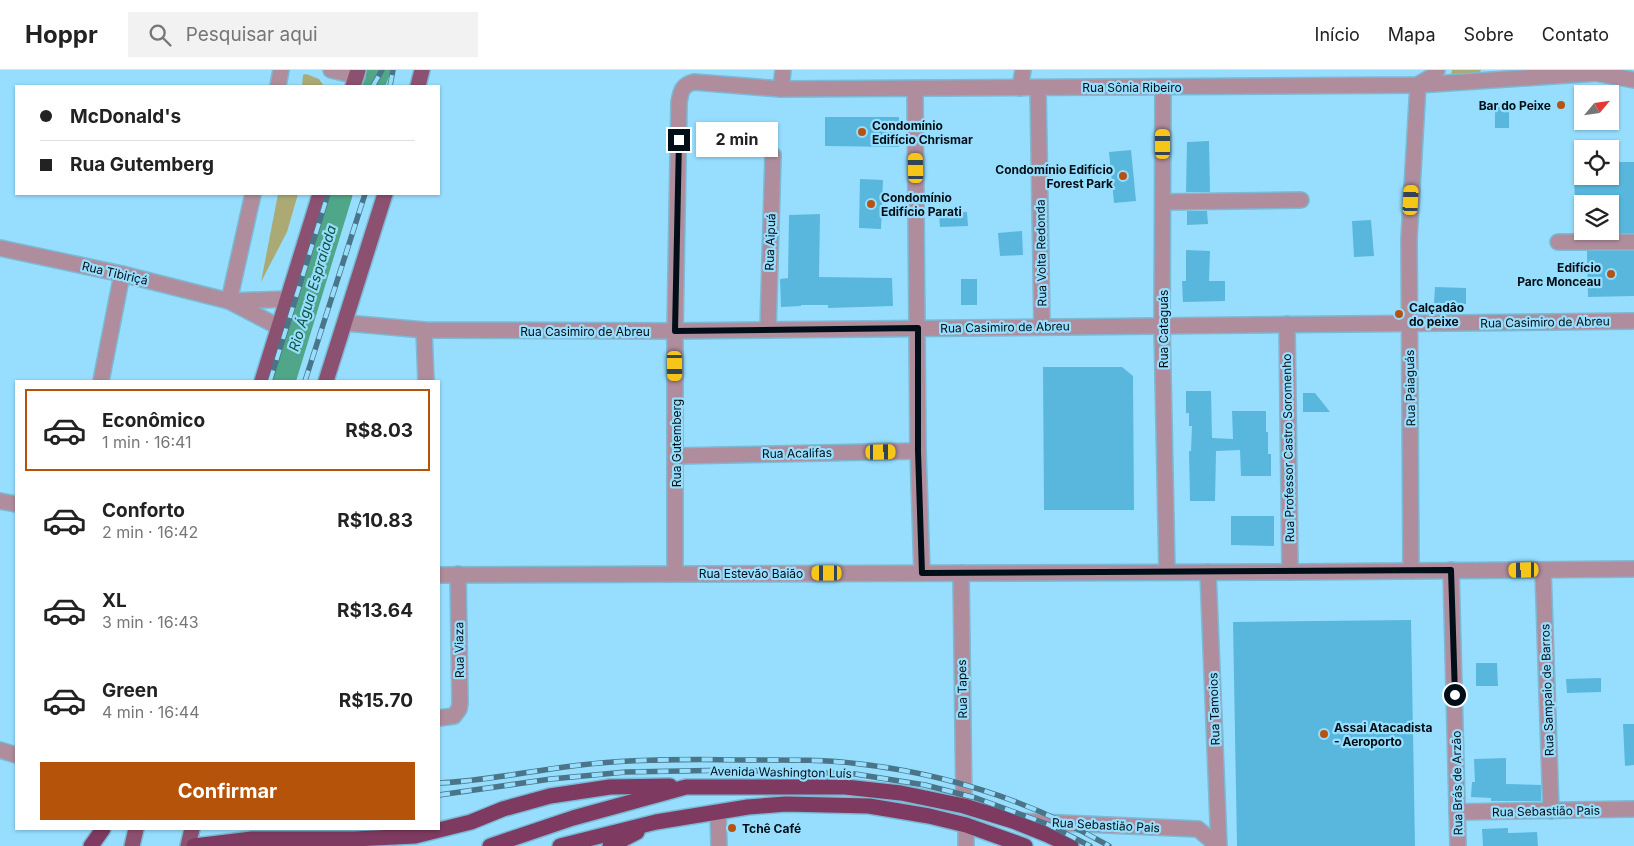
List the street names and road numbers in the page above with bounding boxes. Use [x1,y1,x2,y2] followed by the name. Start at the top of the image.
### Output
[1082,80,1182,95] street label: Rua Sônia Ribeiro
[1033,199,1049,307] street label: Rua Volta Redonda
[762,213,778,271] street label: Rua Aipuá
[81,258,149,288] street label: Rua Tibiriçá
[1156,290,1171,368] street label: Rua Cataguás
[1480,313,1610,331] street label: Rua Casimiro de Abreu
[940,318,1070,336] street label: Rua Casimiro de Abreu
[520,324,650,339] street label: Rua Casimiro de Abreu
[1402,350,1418,426] street label: Rua Paiaguás
[1279,353,1297,543] street label: Rua Professor Castro Soromenho
[669,399,684,487] street label: Rua Gutemberg
[762,445,832,461] street label: Rua Acalifas
[699,566,803,581] street label: Rua Estevão Baião
[451,622,467,678] street label: Rua Viaza
[1537,624,1557,756] street label: Rua Sampaio de Barros
[954,659,970,719] street label: Rua Tapes
[1205,672,1223,746] street label: Rua Tamoios
[1449,730,1465,836] street label: Rua Brás de Arzão
[710,763,852,781] street label: Avenida Washington Luís
[1492,803,1600,819] street label: Rua Sebastião Pais
[1052,815,1160,835] street label: Rua Sebastião Pais

